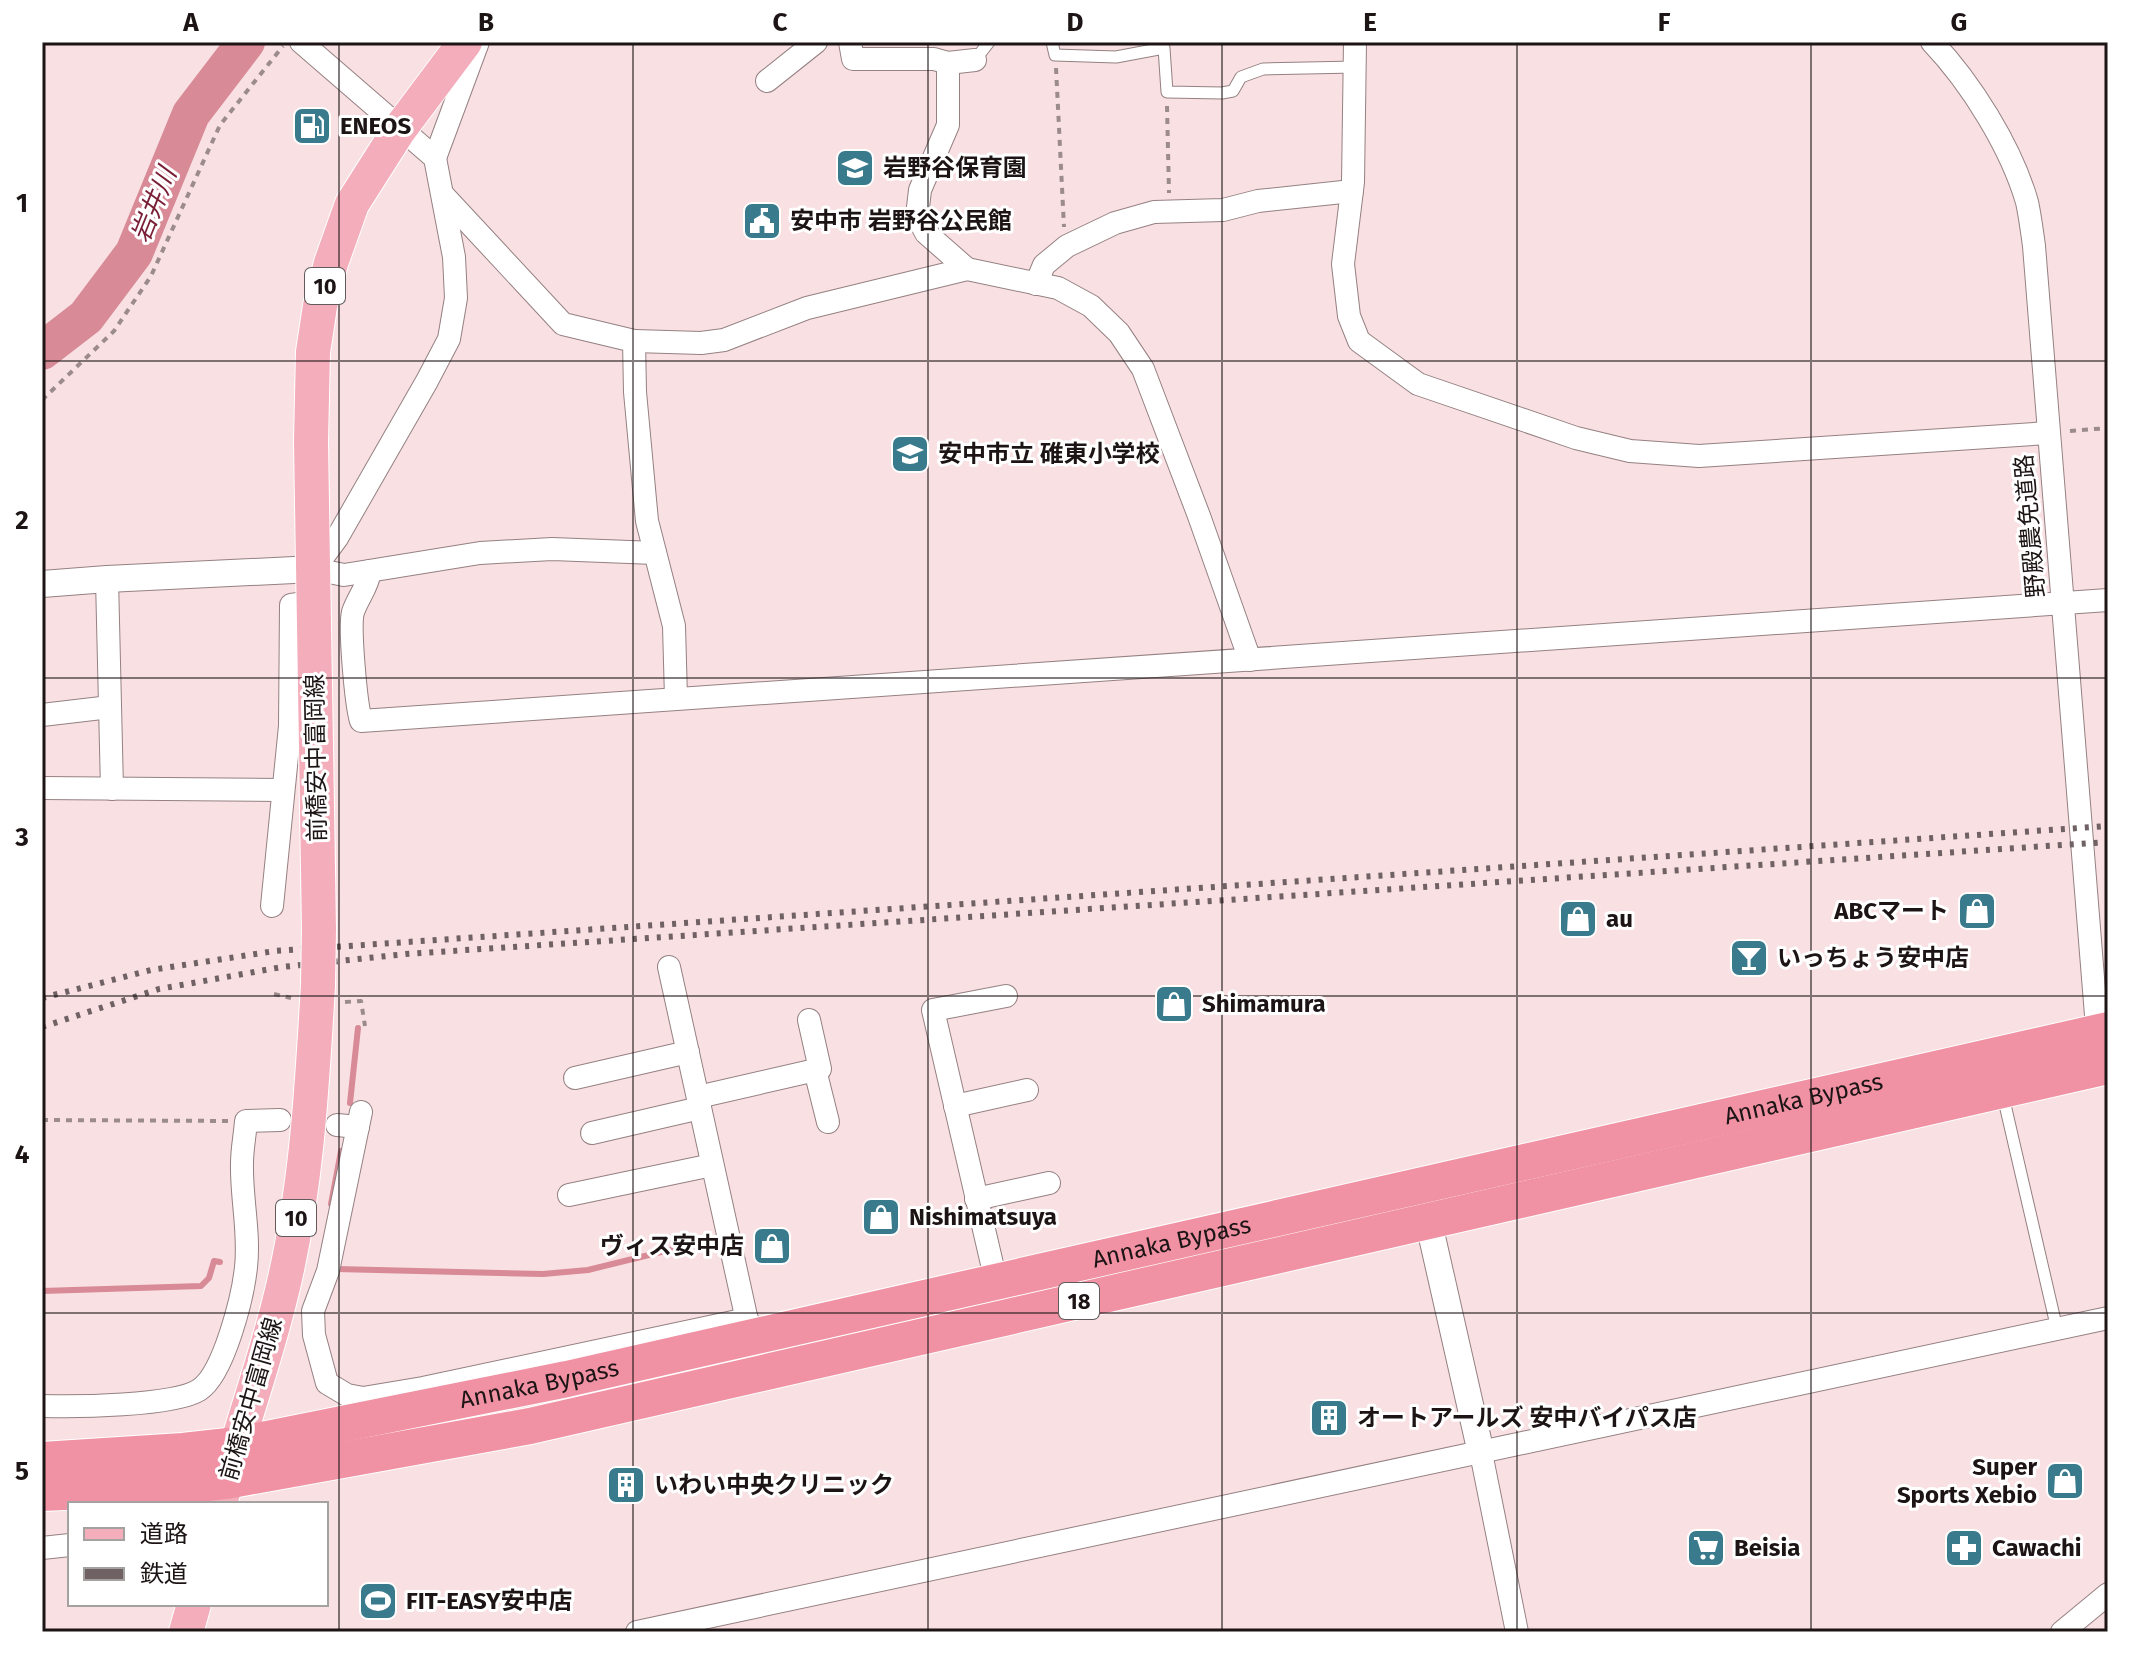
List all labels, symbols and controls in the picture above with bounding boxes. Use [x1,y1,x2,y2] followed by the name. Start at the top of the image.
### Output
[182,7,199,38] text: A
[478,7,494,38] text: B
[773,7,788,38] text: C
[1067,7,1084,38] text: D
[1363,7,1377,38] text: E
[1658,7,1671,38] text: F
[1951,7,1967,38] text: G
[291,105,333,147] fuel station icon: ENEOS
[340,112,411,140] place label: ENEOS
[834,147,876,189] school or university icon: 岩野谷保育園
[883,154,1027,182] place label: 岩野谷保育園
[125,160,184,247] water label: 岩井川
[16,188,28,219] text: 1
[741,200,783,242] public building icon: 安中市 岩野谷公民館
[790,207,1012,235] place label: 安中市 岩野谷公民館
[305,268,345,304] road number: 10
[889,433,931,475] school or university icon: 安中市立 碓東小学校
[938,440,1160,468] place label: 安中市立 碓東小学校
[2010,453,2050,599] street label: 野殿農免道路
[15,505,29,536] text: 2
[301,674,331,842] street label: 前橋安中富岡線
[14,822,29,853] text: 3
[1956,890,1998,932] shop icon: ABCマート
[1833,897,1949,925] place label: ABCマート
[1557,898,1599,940] shop icon: au
[1606,905,1633,933] place label: au
[1728,937,1770,979] bar icon: いっちょう安中店
[1777,944,1969,972] place label: いっちょう安中店
[1153,983,1195,1025] shop icon: Shimamura
[1202,990,1326,1018] place label: Shimamura
[1722,1067,1886,1130] street label: Annaka Bypass
[15,1139,30,1170] text: 4
[860,1196,902,1238] shop icon: Nishimatsuya
[276,1200,316,1236] road number: 10
[909,1203,1057,1231] place label: Nishimatsuya
[1090,1211,1254,1274] street label: Annaka Bypass
[751,1225,793,1267] shop icon: ヴィス安中店
[600,1232,744,1260] place label: ヴィス安中店
[1059,1283,1099,1319] road number: 18
[214,1314,288,1484] street label: 前橋安中富岡線
[457,1354,622,1414] street label: Annaka Bypass
[1308,1397,1350,1439] building icon: オートアールズ 安中バイパス店
[1357,1404,1697,1432] place label: オートアールズ 安中バイパス店
[1897,1453,2037,1509] place label: Super Sports Xebio
[15,1456,29,1487] text: 5
[2044,1460,2086,1502] shop icon: Super Sports Xebio
[605,1464,647,1506] building icon: いわい中央クリニック
[654,1471,894,1499] place label: いわい中央クリニック
[68,1502,328,1606] legend
[140,1520,188,1548] text: 道路
[1685,1527,1727,1569] supermarket icon: Beisia
[1943,1527,1985,1569] pharmacy icon: Cawachi
[1734,1534,1800,1562] place label: Beisia
[1992,1534,2082,1562] place label: Cawachi
[140,1560,188,1588] text: 鉄道
[357,1580,399,1622] sports icon: FIT-EASY安中店
[406,1587,573,1615] place label: FIT-EASY安中店

